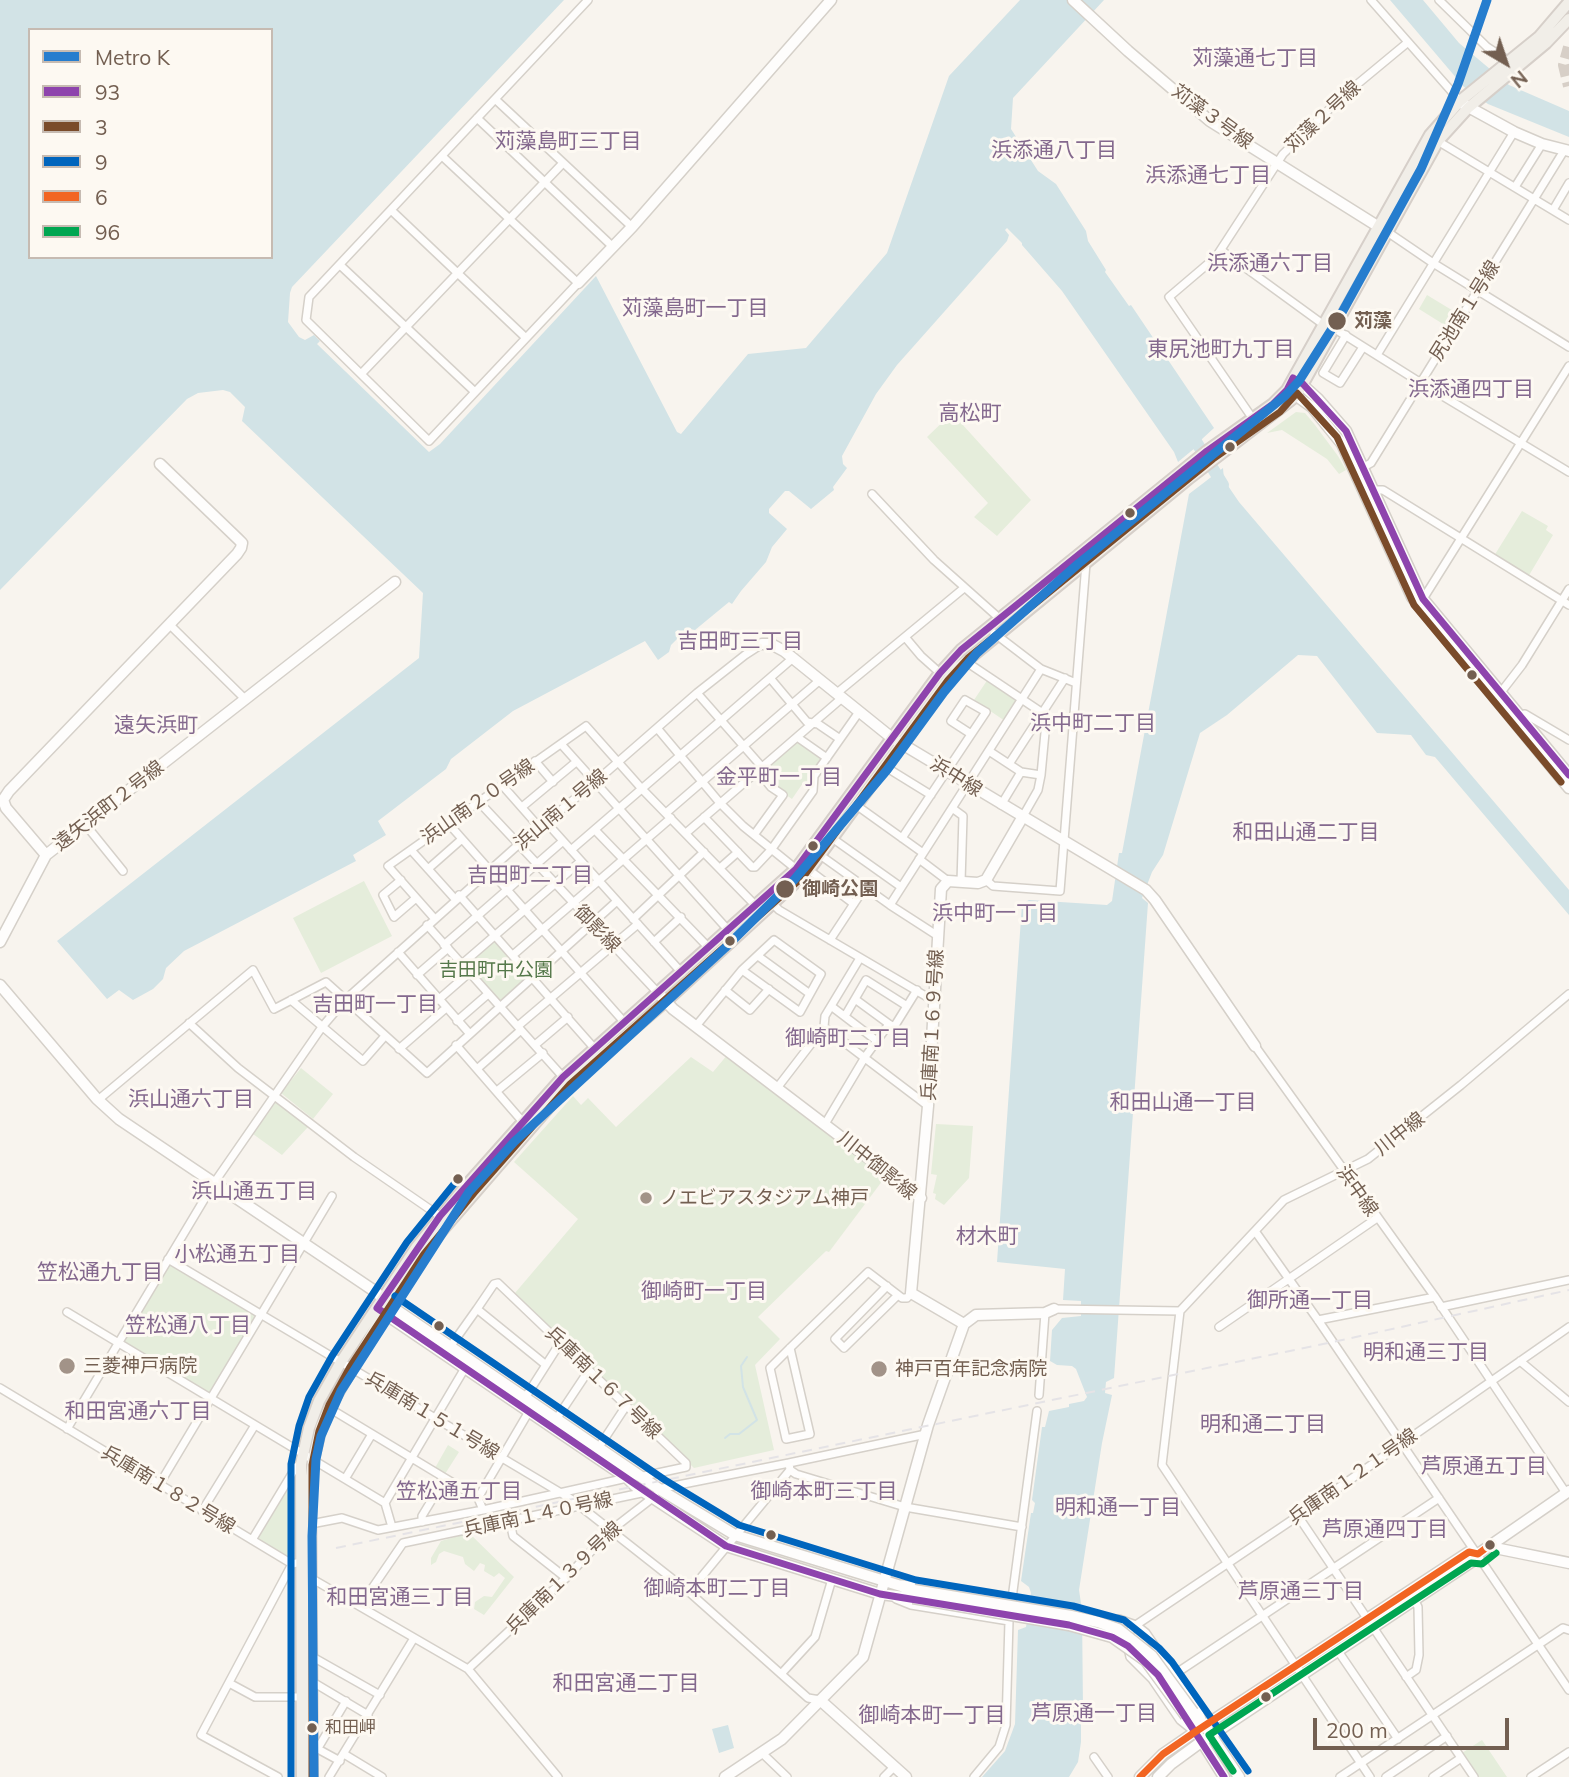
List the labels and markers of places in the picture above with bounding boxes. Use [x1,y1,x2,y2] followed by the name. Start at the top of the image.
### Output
[1326,310,1348,332] marker: 苅藻
[1354,310,1392,332] place label: 苅藻
[1223,440,1237,454] unlabelled marker
[1123,506,1137,520] unlabelled marker
[1465,668,1479,682] unlabelled marker
[806,839,820,853] unlabelled marker
[774,878,796,900] marker: 御崎公園
[802,878,878,900] place label: 御崎公園
[723,934,737,948] unlabelled marker
[451,1172,465,1186] unlabelled marker
[660,1187,869,1209] place label: ノエビアスタジアム神戸
[638,1190,654,1206] marker: ノエビアスタジアム神戸
[432,1319,446,1333] unlabelled marker
[83,1355,197,1377] place label: 三菱神戸病院
[57,1356,77,1376] marker: 三菱神戸病院
[895,1358,1047,1380] place label: 神戸百年記念病院
[869,1359,889,1379] marker: 神戸百年記念病院
[764,1528,778,1542] unlabelled marker
[1483,1538,1497,1552] unlabelled marker
[1259,1690,1273,1704] unlabelled marker
[325,1718,376,1738] place label: 和田岬
[305,1721,319,1735] marker: 和田岬

